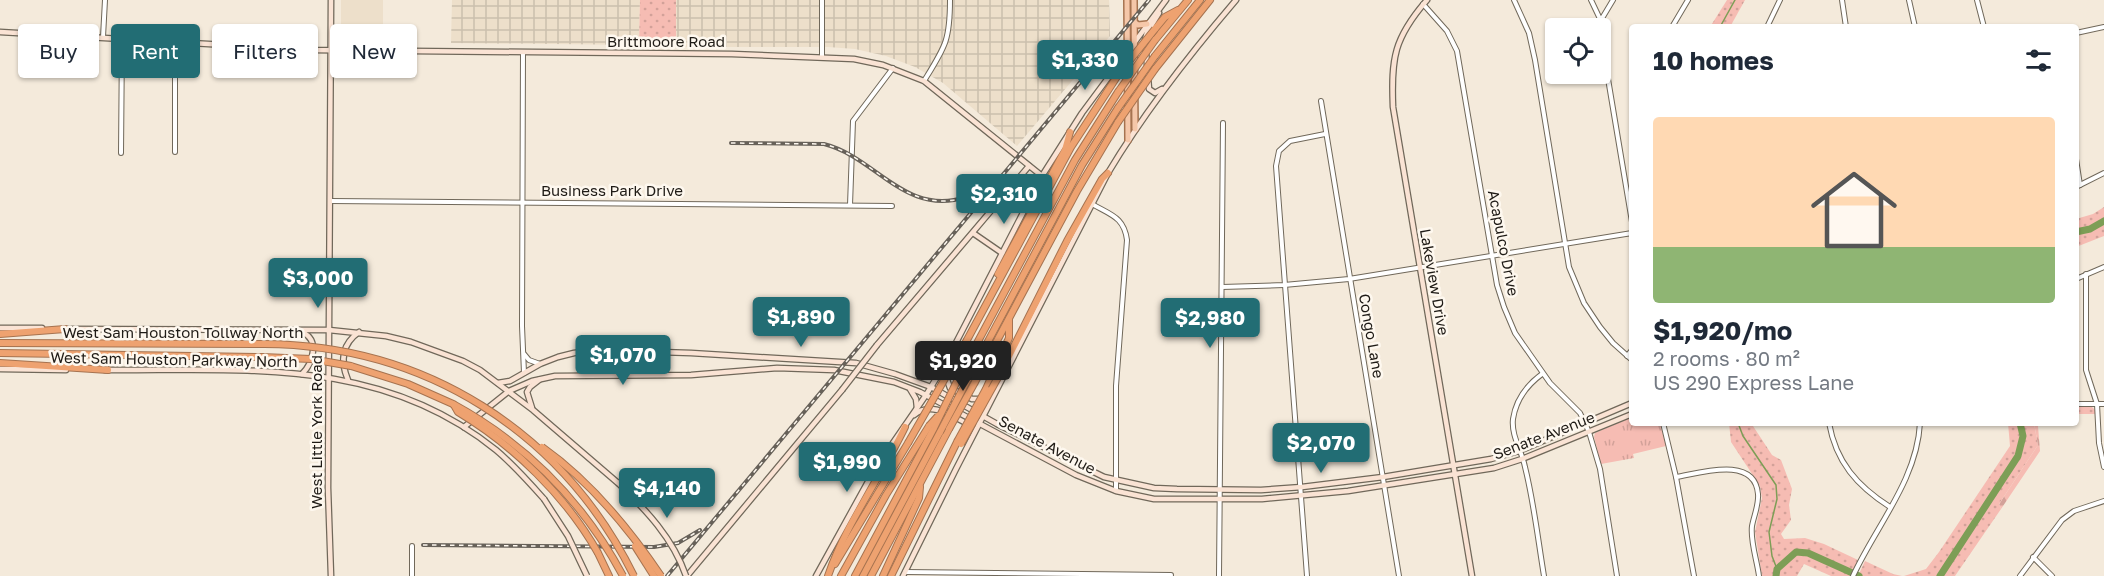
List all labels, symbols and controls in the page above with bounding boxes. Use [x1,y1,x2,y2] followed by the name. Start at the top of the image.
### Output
[1545,18,1611,84] map controls
[1545,18,1611,84] button: locate
[18,24,99,78] chip: Buy
[111,24,200,78] chip: Rent
[212,24,318,78] chip: Filters
[330,24,417,78] chip: New
[607,32,725,50] street label: Brittmoore Road
[1036,40,1134,91] pin: $1,330
[2022,44,2055,77] icon: filters
[1653,45,1774,76] text: 10 homes
[1051,47,1119,71] text: $1,330
[1800,156,1908,264] icon: home
[955,174,1053,225] pin: $2,310
[541,181,683,199] street label: Business Park Drive
[970,181,1038,205] text: $2,310
[1485,188,1523,298] street label: Acapulco Drive
[1417,227,1453,337] street label: Lakeview Drive
[269,258,367,309] pin: $3,000
[283,265,354,289] text: $3,000
[1356,292,1388,380] street label: Congo Lane
[752,297,850,348] pin: $1,890
[1161,298,1259,349] pin: $2,980
[767,304,835,328] text: $1,890
[1175,305,1245,329] text: $2,980
[1653,315,1792,346] text: $1,920/mo
[62,323,304,341] street label: West Sam Houston Tollway North
[574,335,672,386] pin: $1,070
[914,341,1012,392] pin: $1,920
[590,342,657,366] text: $1,070
[1653,346,1800,370] text: 2 rooms · 80 m²
[50,348,298,370] street label: West Sam Houston Parkway North
[929,348,997,372] text: $1,920
[307,355,325,509] street label: West Little York Road
[1653,370,1854,394] text: US 290 Express Lane
[1490,407,1597,463] street label: Senate Avenue
[996,411,1099,477] street label: Senate Avenue
[1272,423,1370,474] pin: $2,070
[1287,430,1355,454] text: $2,070
[798,442,896,493] pin: $1,990
[813,449,881,473] text: $1,990
[618,468,716,519] pin: $4,140
[633,475,701,499] text: $4,140

